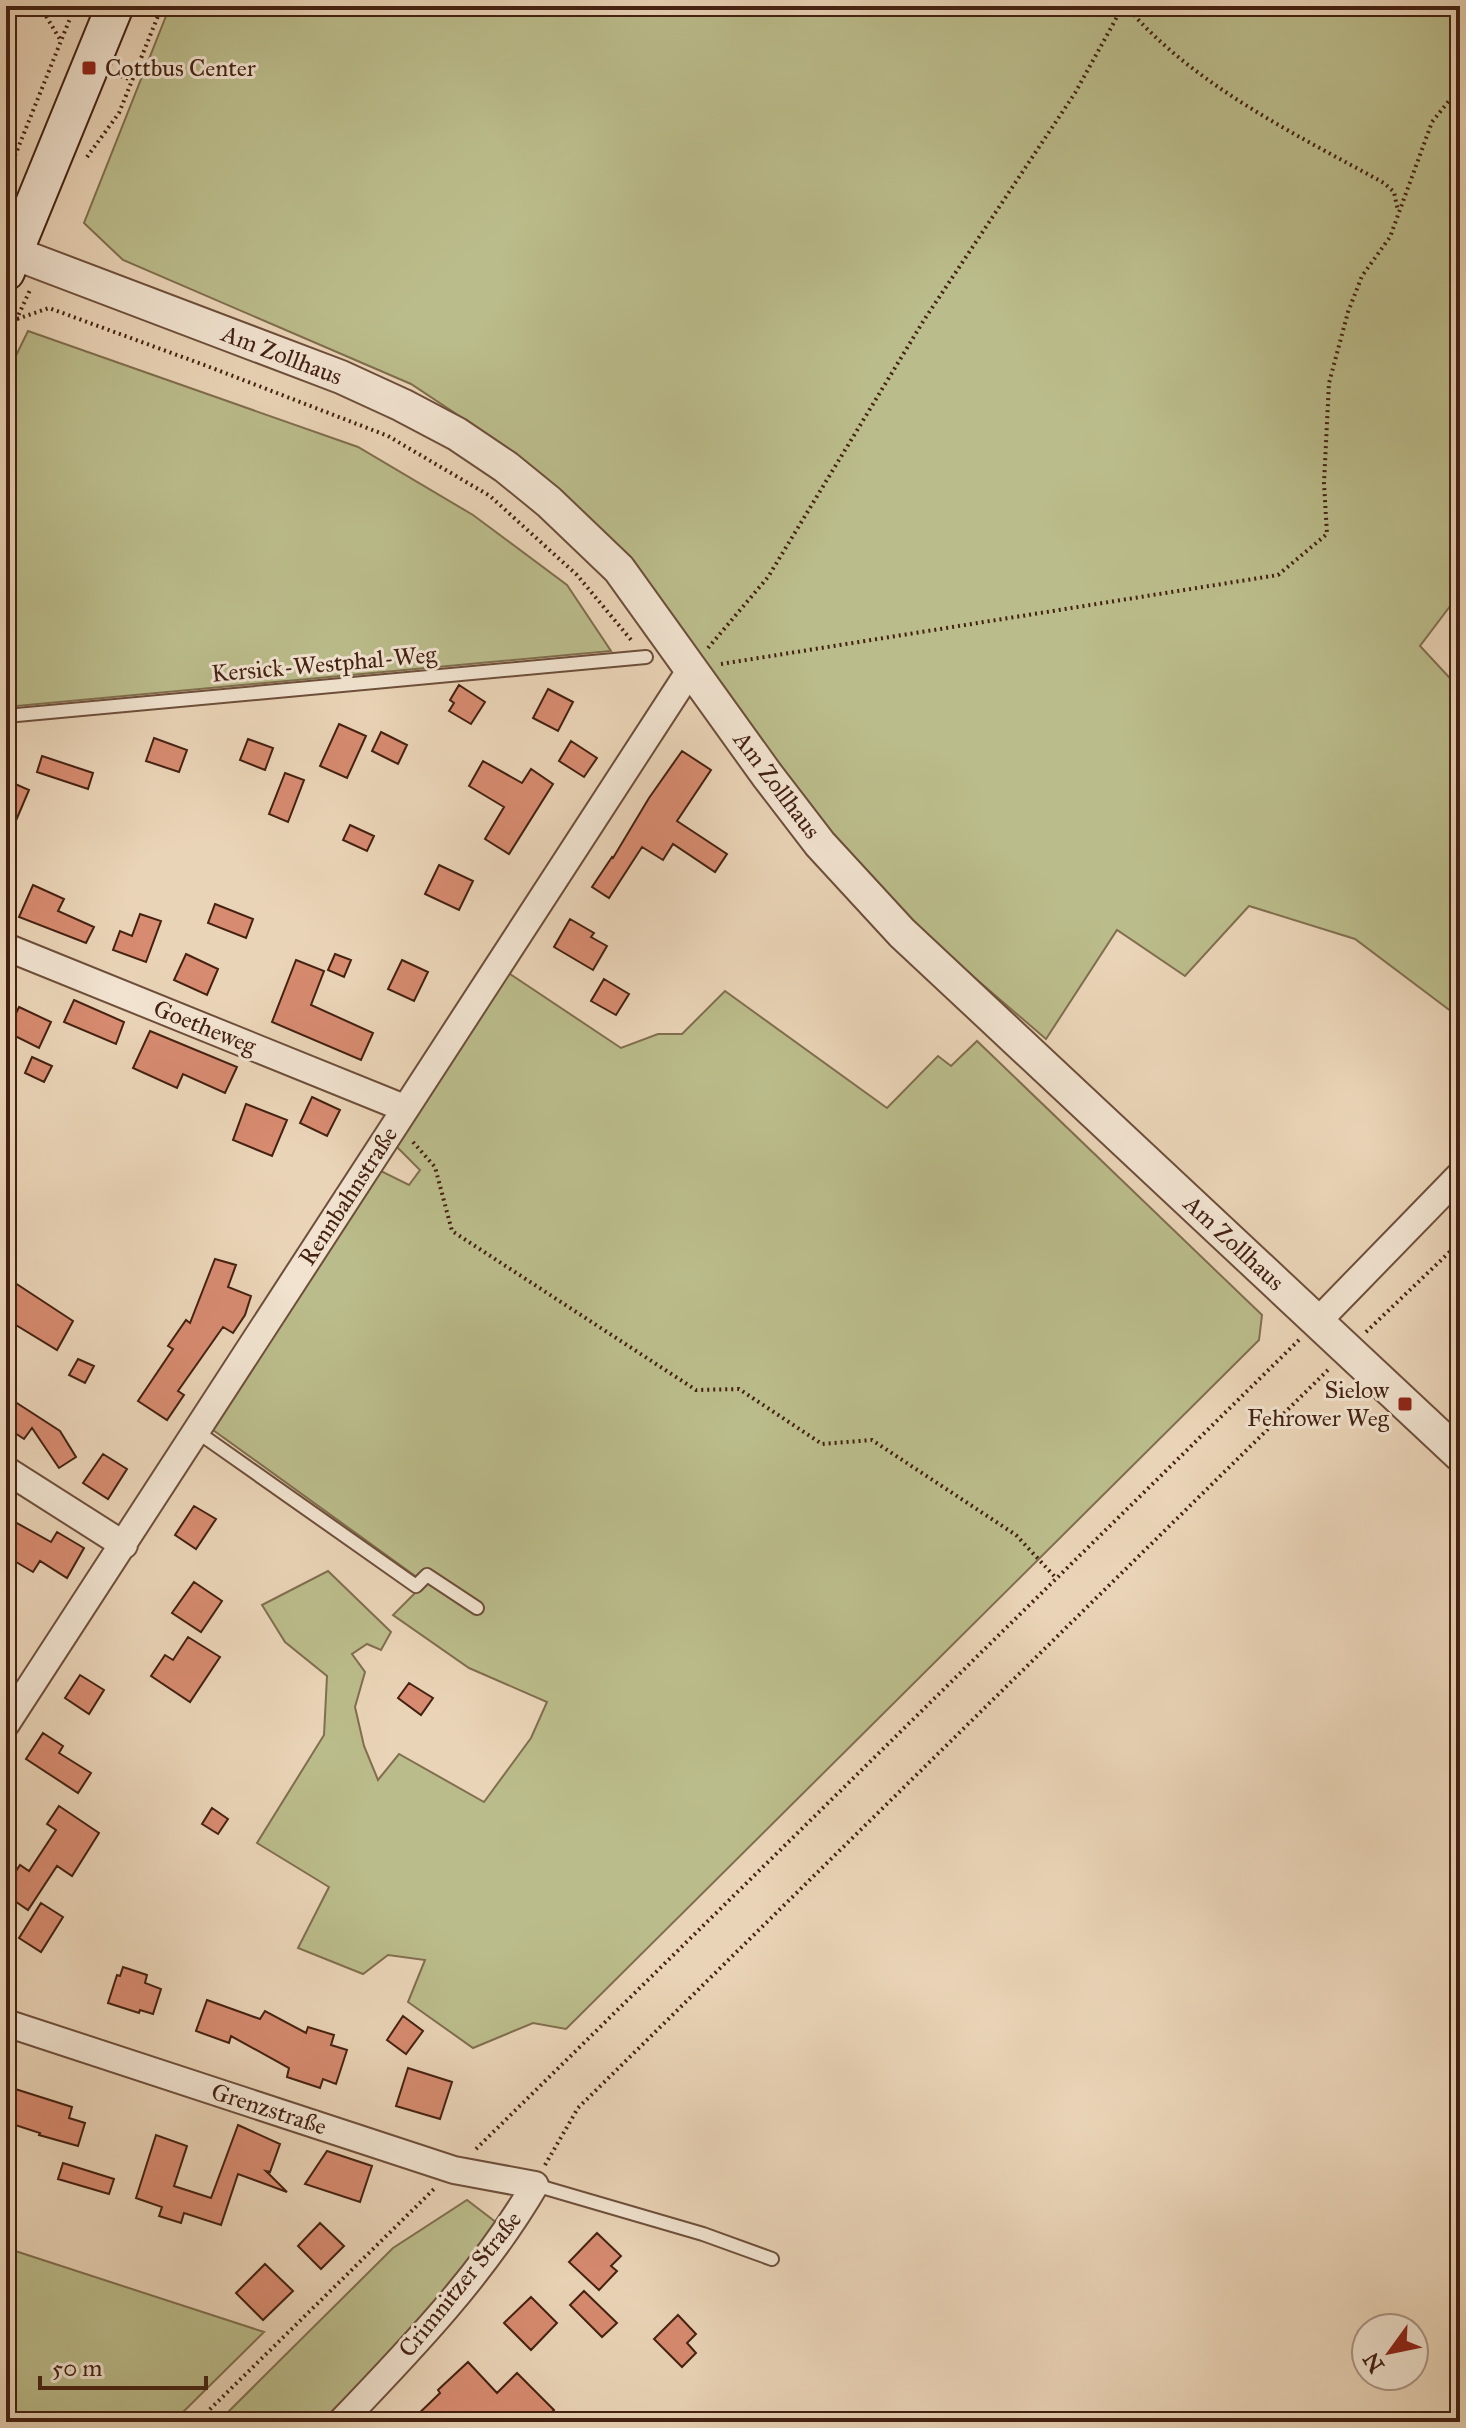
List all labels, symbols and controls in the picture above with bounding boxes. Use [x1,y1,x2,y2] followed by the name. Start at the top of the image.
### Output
[105,53,256,83] place label: Cottbus Center
[80,59,98,77] marker: Cottbus Center
[217,318,346,392] street label: Am Zollhaus
[210,639,439,689] street label: Kersick-Westphal-Weg
[726,725,827,845] street label: Am Zollhaus
[149,993,262,1061] street label: Goetheweg
[292,1121,404,1271] street label: Rennbahnstraße
[1177,1188,1291,1297] street label: Am Zollhaus
[1247,1375,1390,1433] place label: Sielow Fehrower Weg
[1396,1395,1414,1413] marker: Sielow Fehrower Weg
[208,2076,330,2142] street label: Grenzstraße
[392,2205,528,2363] street label: Crimnitzer Straße
[1350,2312,1430,2392] north arrow
[40,2340,206,2390] scale bar
[1357,2347,1390,2378] text: N
[52,2353,102,2383] text: 50 m

